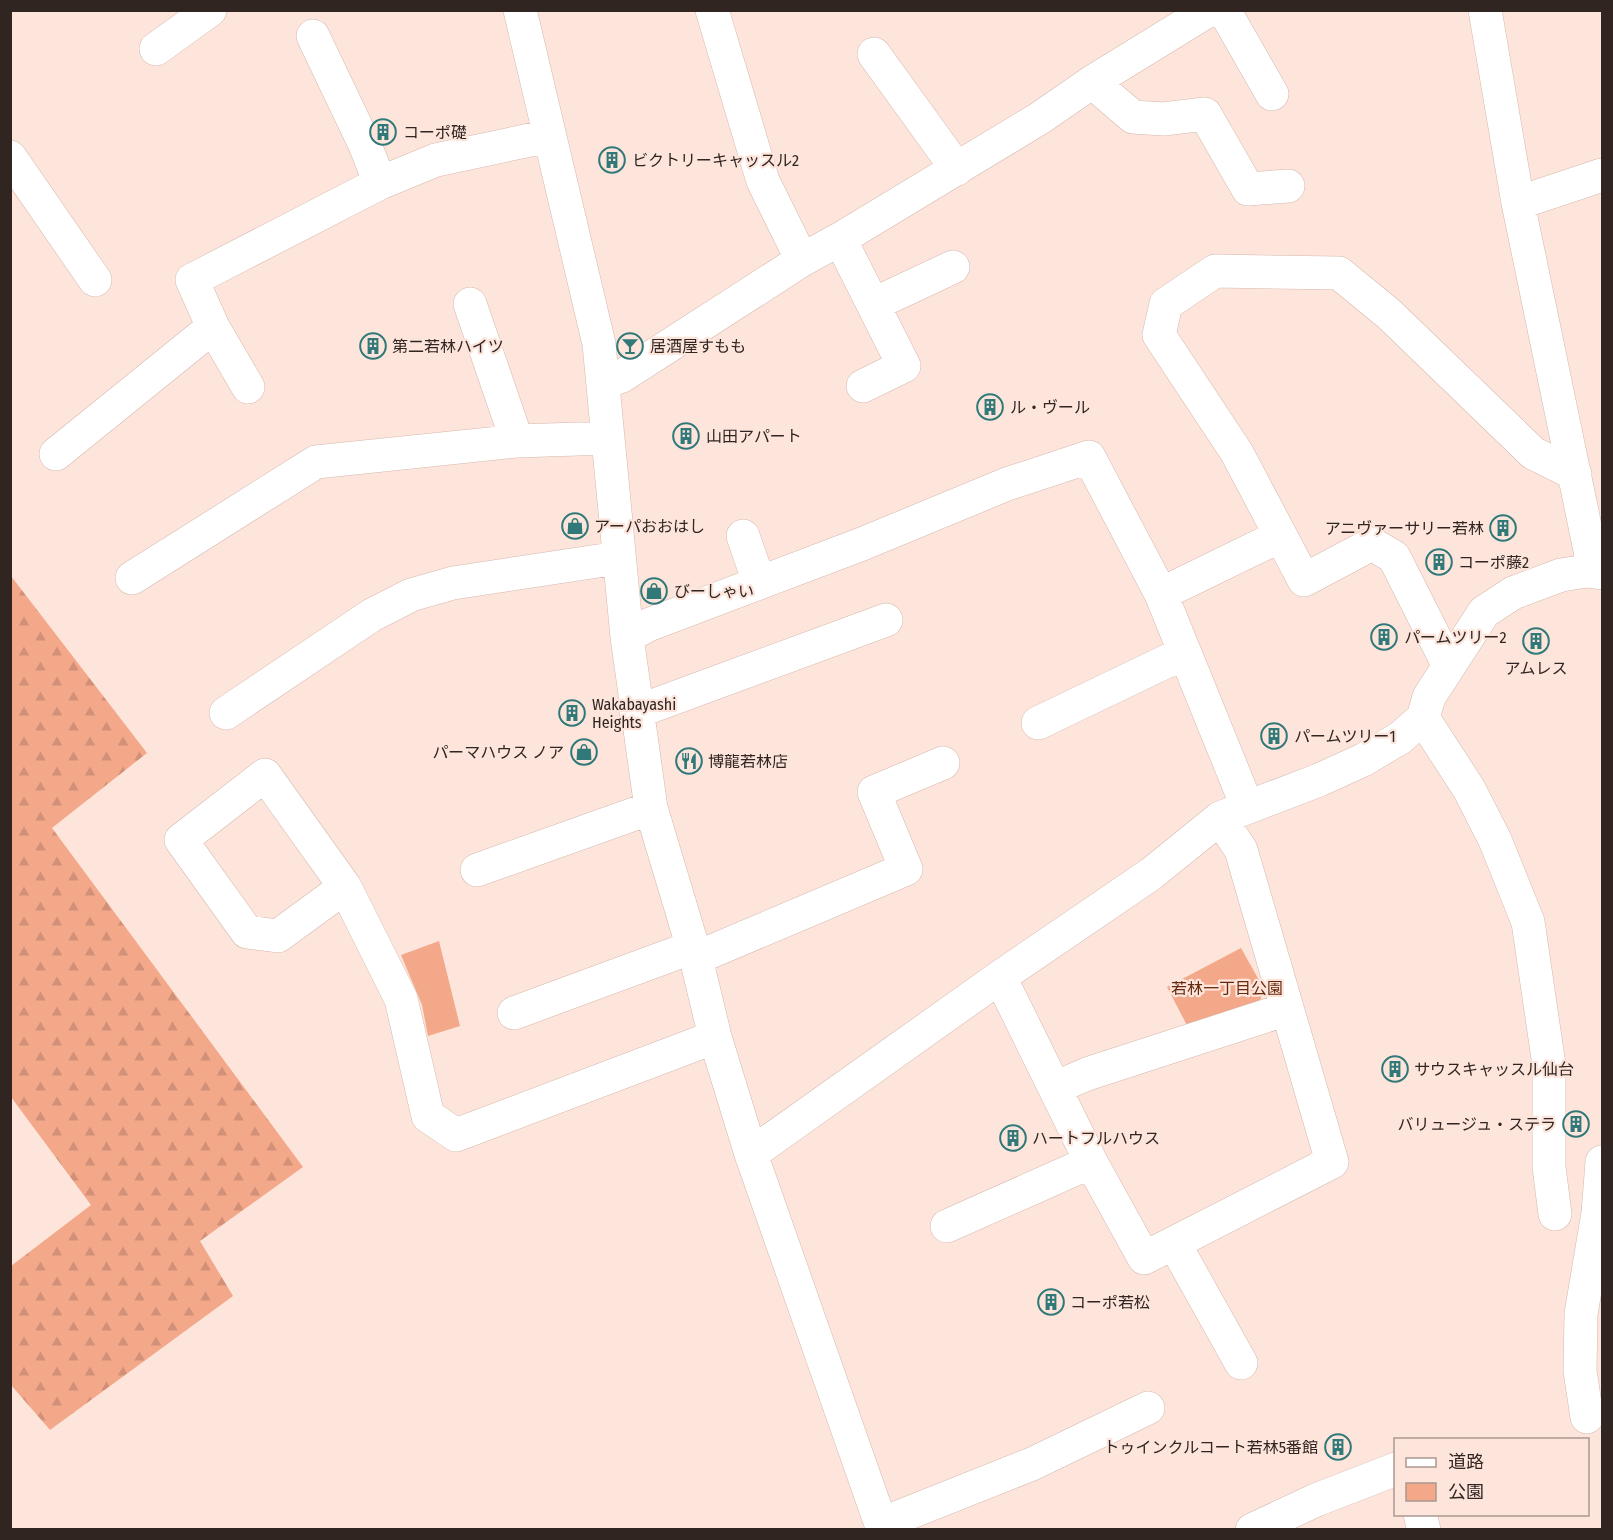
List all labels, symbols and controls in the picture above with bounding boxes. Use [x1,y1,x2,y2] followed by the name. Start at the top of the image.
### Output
[368,117,398,147] building icon: コーポ礎
[403,123,467,142] place label: コーポ礎
[597,145,627,175] building icon: ビクトリーキャッスル2
[632,151,799,170] place label: ビクトリーキャッスル2
[358,331,388,361] building icon: 第二若林ハイツ
[615,331,645,361] bar icon: 居酒屋すもも
[392,337,504,356] place label: 第二若林ハイツ
[650,337,746,356] place label: 居酒屋すもも
[975,392,1005,422] building icon: ル・ヴール
[1010,398,1090,417] place label: ル・ヴール
[671,421,701,451] building icon: 山田アパート
[706,427,802,446] place label: 山田アパート
[560,511,590,541] shop icon: アーパおおはし
[1488,513,1518,543] building icon: アニヴァーサリー若林
[594,517,705,536] place label: アーパおおはし
[1325,519,1484,538] place label: アニヴァーサリー若林
[1424,547,1454,577] building icon: コーポ藤2
[1458,553,1529,572] place label: コーポ藤2
[639,576,669,606] shop icon: びーしゃい
[674,582,754,601] place label: びーしゃい
[1369,622,1399,652] building icon: パームツリー2
[1521,626,1551,656] building icon: アムレス
[1404,628,1507,647] place label: パームツリー2
[1505,659,1567,678] place label: アムレス
[592,695,676,732] place label: Wakabayashi Heights
[557,698,587,728] building icon: Wakabayashi Heights
[1259,721,1289,751] building icon: パームツリー1
[1294,727,1396,746] place label: パームツリー1
[569,737,599,767] shop icon: パーマハウス ノア
[432,743,564,762] place label: パーマハウス ノア
[674,746,704,776] restaurant icon: 博龍若林店
[708,752,788,771] place label: 博龍若林店
[1171,979,1283,998] park label: 若林一丁目公園
[1380,1054,1410,1084] building icon: サウスキャッスル仙台
[1414,1060,1574,1079] place label: サウスキャッスル仙台
[1561,1109,1591,1139] building icon: バリュージュ・ステラ
[1397,1115,1556,1134] place label: バリュージュ・ステラ
[998,1123,1028,1153] building icon: ハートフルハウス
[1032,1129,1160,1148] place label: ハートフルハウス
[1036,1287,1066,1317] building icon: コーポ若松
[1070,1293,1150,1312] place label: コーポ若松
[1323,1432,1353,1462] building icon: トゥインクルコート若林5番館
[1103,1438,1318,1457] place label: トゥインクルコート若林5番館
[1394,1438,1589,1516] legend
[1448,1451,1484,1473] text: 道路
[1448,1481,1484,1503] text: 公園

